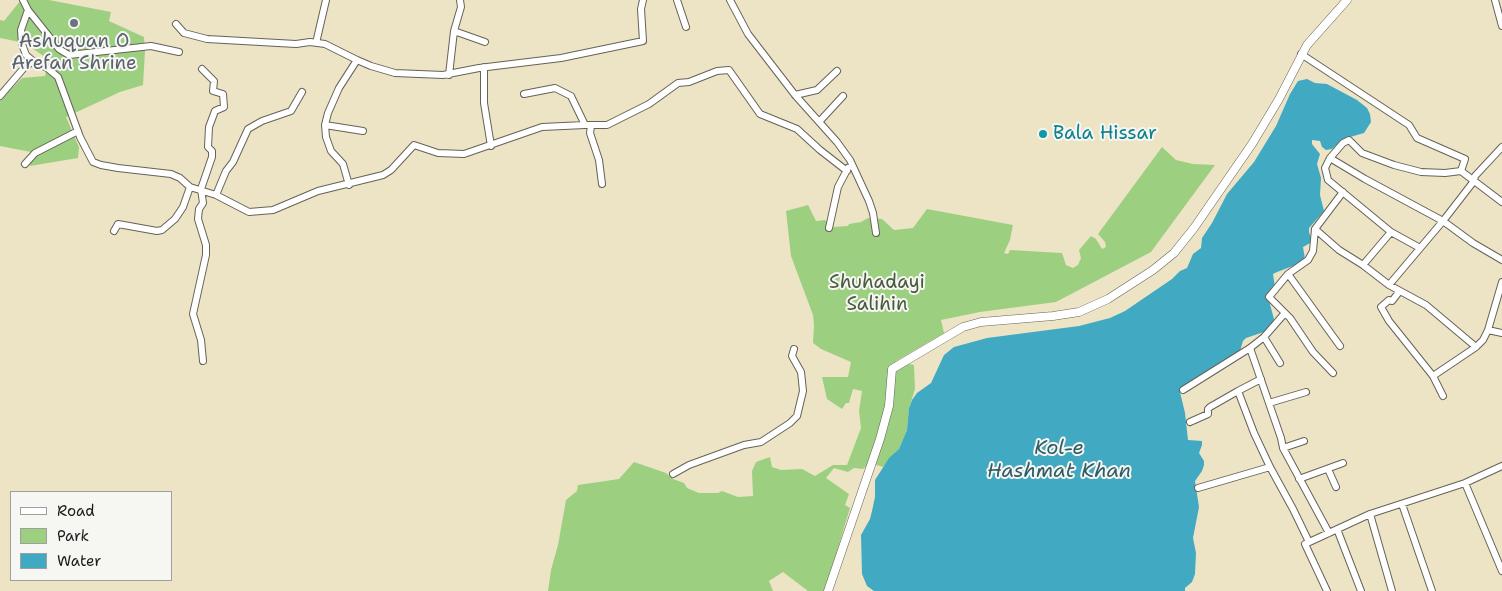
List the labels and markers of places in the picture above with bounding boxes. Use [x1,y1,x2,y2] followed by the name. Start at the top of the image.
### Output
[68,17,80,29] marker: Ashuquan O Arefan Shrine
[11,31,137,75] place label: Ashuquan O Arefan Shrine
[1053,123,1157,145] place label: Bala Hissar
[1037,128,1049,140] marker: Bala Hissar

